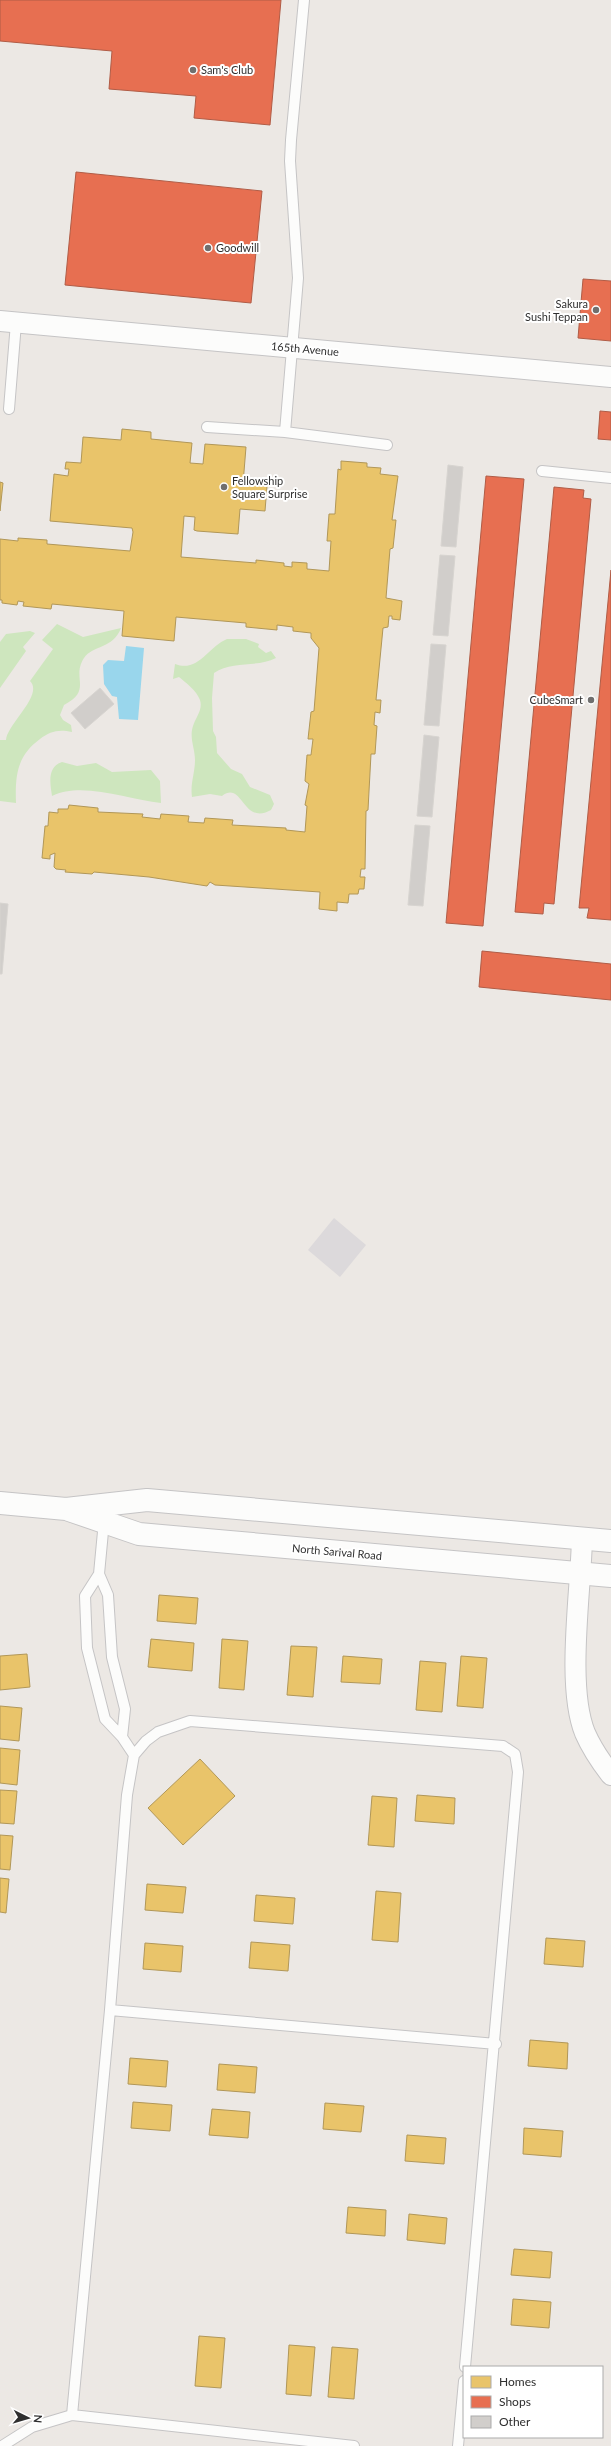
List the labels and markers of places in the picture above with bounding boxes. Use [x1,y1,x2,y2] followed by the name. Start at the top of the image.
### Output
[201,63,253,76] place label: Sam's Club
[188,65,198,75] marker: Sam's Club
[216,241,259,254] place label: Goodwill
[203,243,213,253] marker: Goodwill
[525,297,588,323] place label: Sakura Sushi Teppan
[591,305,601,315] marker: Sakura Sushi Teppan
[232,474,308,500] place label: Fellowship Square Surprise
[219,482,229,492] marker: Fellowship Square Surprise
[529,693,583,706] place label: CubeSmart
[586,695,596,705] marker: CubeSmart

